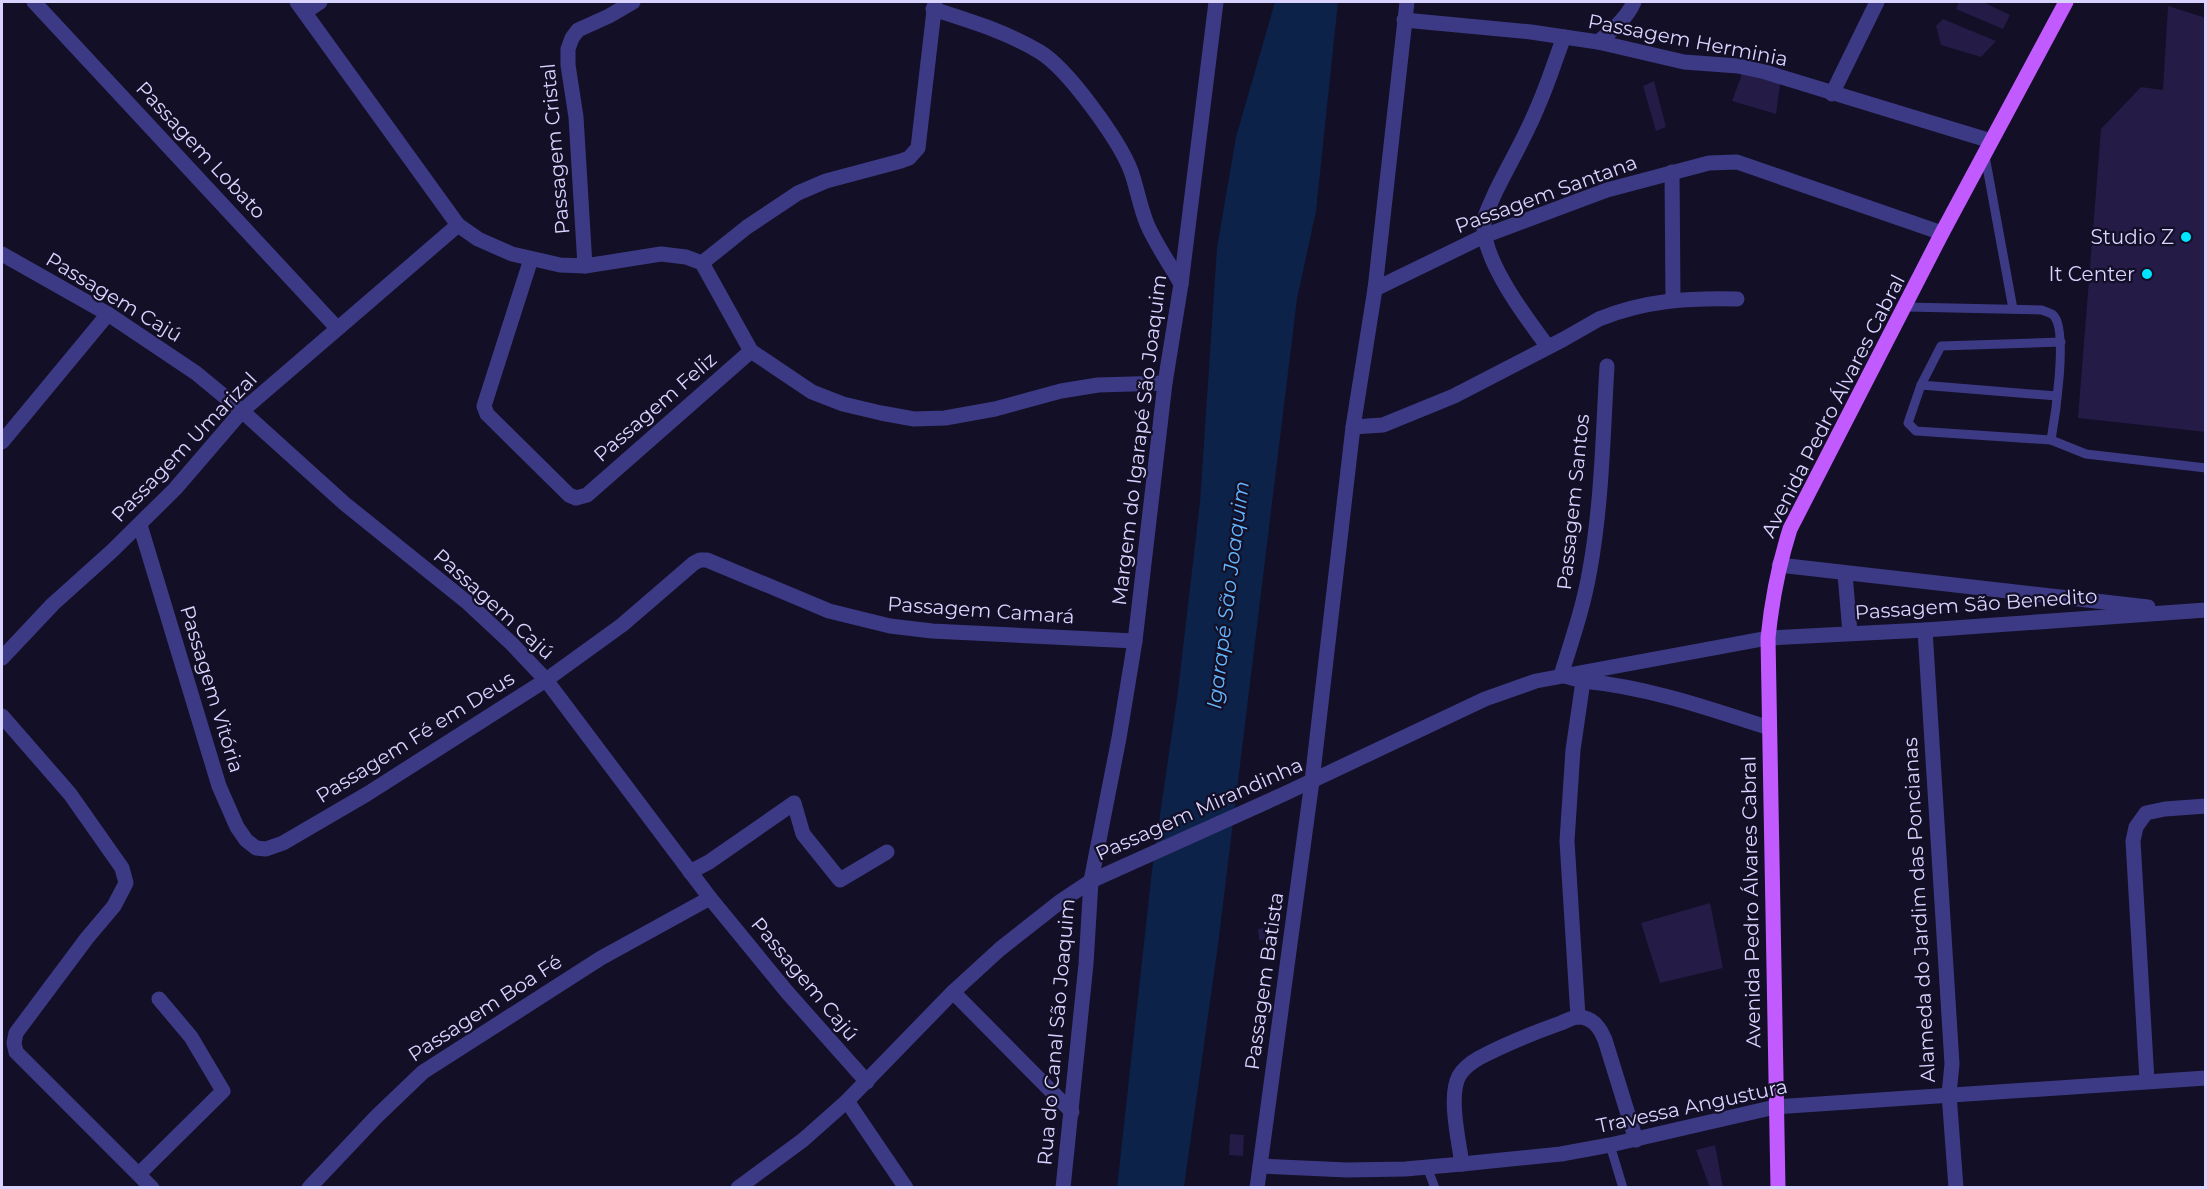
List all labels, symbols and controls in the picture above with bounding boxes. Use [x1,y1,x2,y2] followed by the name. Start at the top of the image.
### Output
[1586,9,1790,71] street label: Passagem Herminia
[536,63,574,235] street label: Passagem Cristal
[131,76,271,224] street label: Passagem Lobato
[1452,150,1640,238] street label: Passagem Santana
[2090,225,2174,249] place label: Studio Z
[2179,230,2193,244] marker: Studio Z
[42,247,186,347] street label: Passagem Cajú
[2048,262,2135,286] place label: It Center
[2140,267,2154,281] marker: It Center
[1756,271,1910,541] street label: Avenida Pedro Álvares Cabral
[1107,273,1171,607] street label: Margem do Igarapé São Joaquim
[589,347,721,467] street label: Passagem Feliz
[106,367,262,527] street label: Passagem Umarizal
[1552,412,1594,591] street label: Passagem Santos
[1201,479,1254,710] water label: Igarapé São Joaquim
[429,544,559,664] street label: Passagem Cajú
[1854,584,2098,624] street label: Passagem São Benedito
[887,591,1075,629] street label: Passagem Camará
[175,603,249,775] street label: Passagem Vitória
[311,666,519,808] street label: Passagem Fé em Deus
[1898,737,1940,1083] street label: Alameda do Jardim das Poncianas
[1092,752,1306,866] street label: Passagem Mirandinha
[1736,756,1766,1048] street label: Avenida Pedro Álvares Cabral
[1240,891,1288,1071] street label: Passagem Batista
[1032,898,1080,1166] street label: Rua do Canal São Joaquim
[746,912,864,1046] street label: Passagem Cajú
[404,949,566,1067] street label: Passagem Boa Fé
[1594,1074,1790,1138] street label: Travessa Angustura

